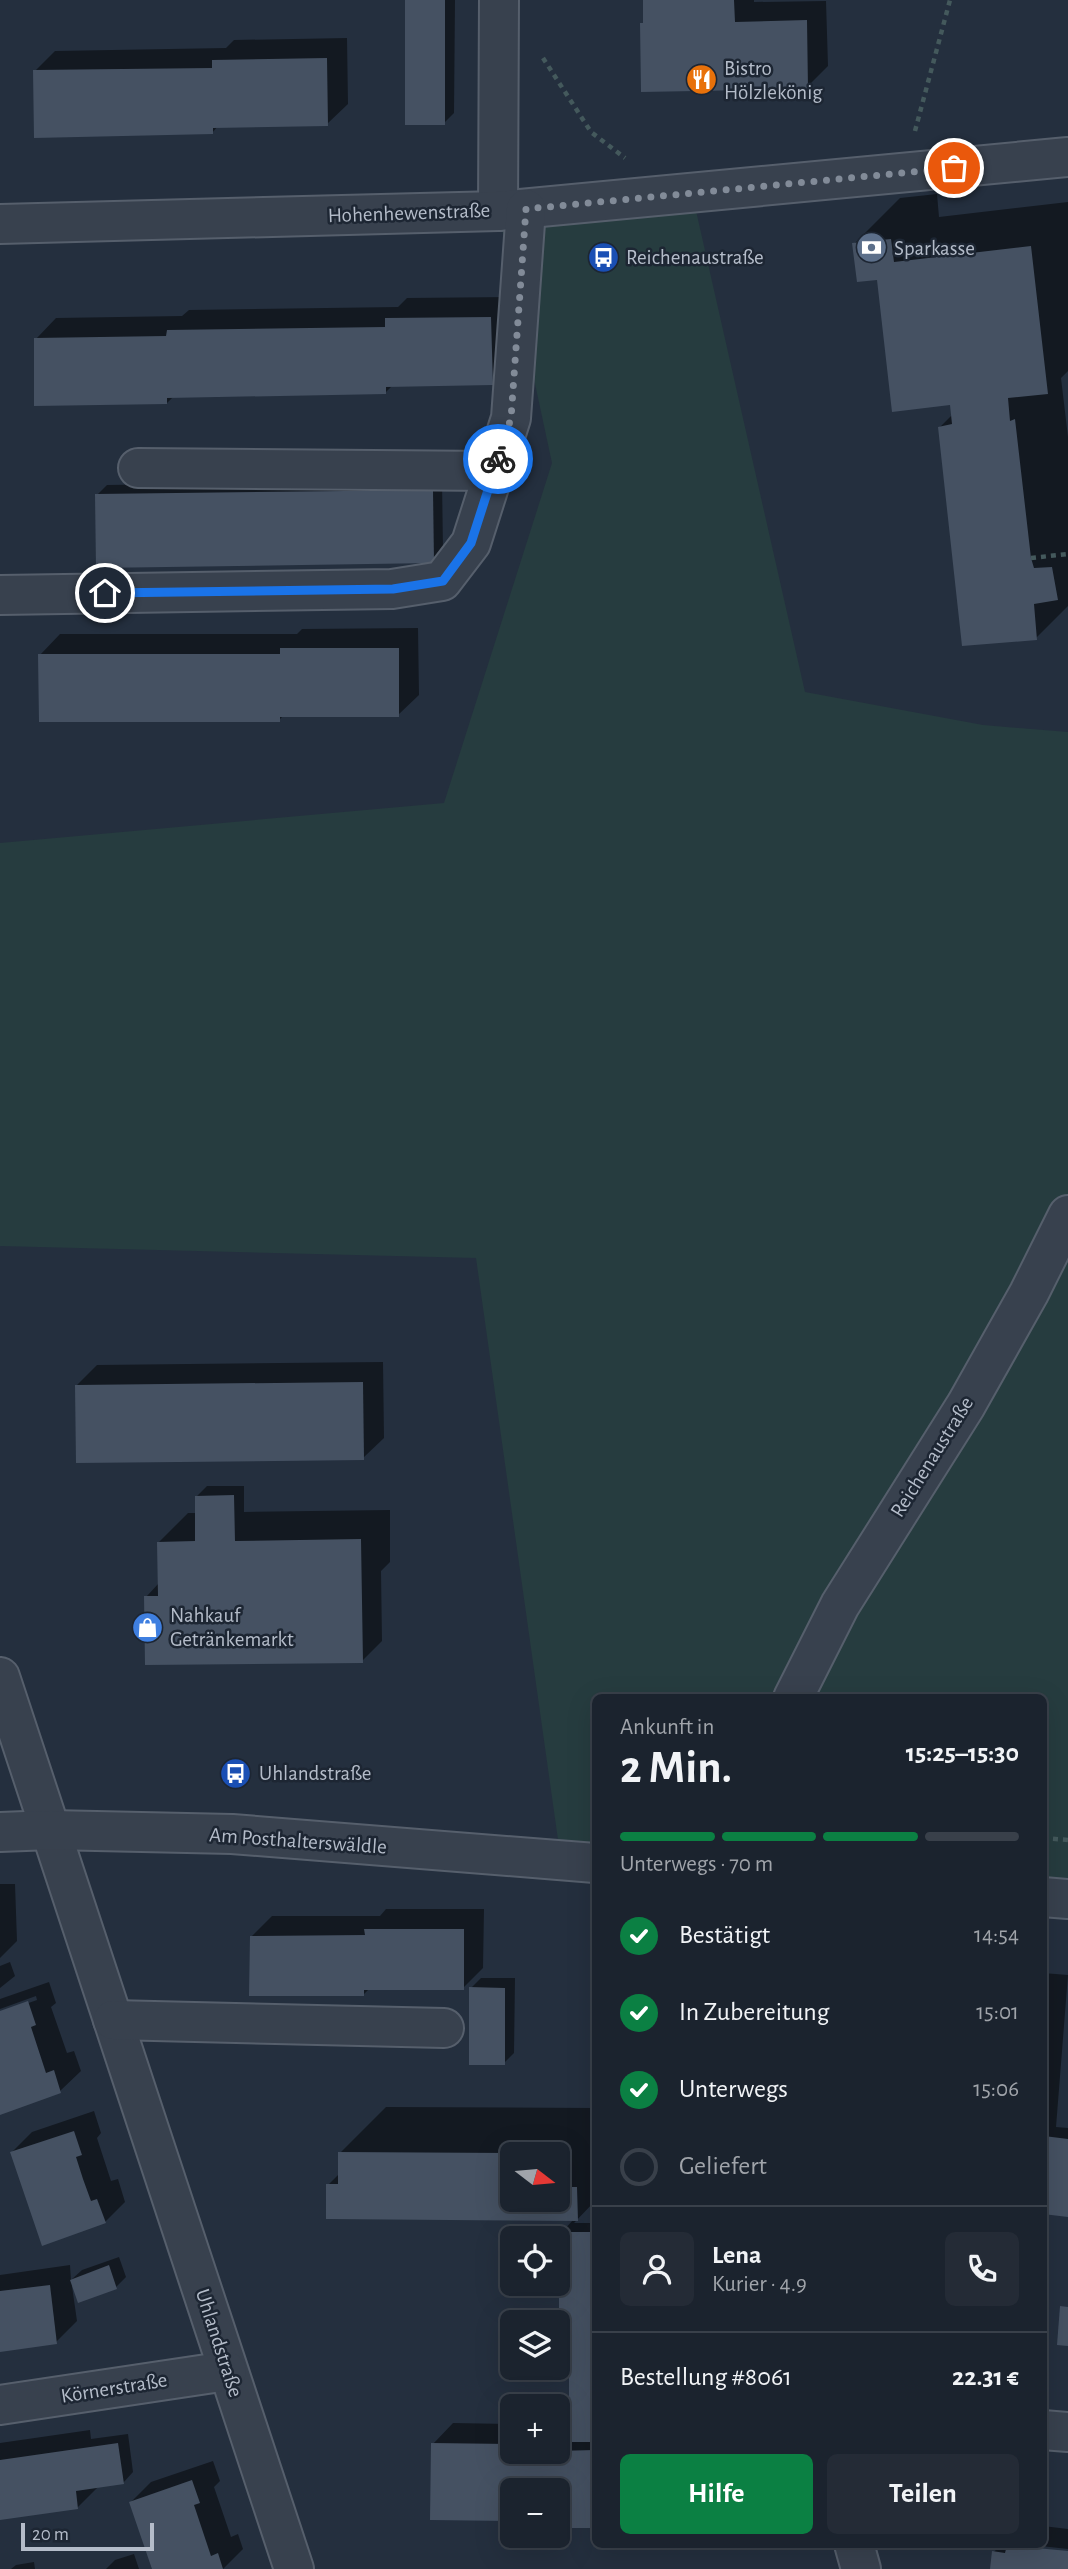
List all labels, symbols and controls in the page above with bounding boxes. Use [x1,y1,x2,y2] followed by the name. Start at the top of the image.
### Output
[724,58,823,103] place label: Bistro Hölzlekönig
[684,63,718,97] restaurant icon: Bistro Hölzlekönig
[924,138,984,198] pin
[935,149,973,187] icon: bag
[327,200,491,226] street label: Hohenhewenstraße
[854,231,888,265] bank icon: Sparkasse
[894,238,975,259] place label: Sparkasse
[586,240,620,274] bus stop icon: Reichenaustraße
[626,247,764,268] place label: Reichenaustraße
[463,424,533,494] courier
[479,440,517,478] icon: bike
[75,563,135,623] pin
[86,574,124,612] icon: home
[887,1393,977,1521] street label: Reichenaustraße
[170,1605,294,1650] place label: Nahkauf Getränkemarkt
[130,1610,164,1644] shop icon: Nahkauf Getränkemarkt
[620,1716,714,1739] text: Ankunft in
[906,1740,1019,1766] text: 15:25–15:30
[620,1745,732,1791] text: 2 Min.
[219,1756,253,1790] bus stop icon: Uhlandstraße
[259,1763,372,1784] place label: Uhlandstraße
[209,1824,387,1858] street label: Am Posthalterswäldle
[620,1853,773,1876] text: Unterwegs · 70 m
[620,1917,658,1955] icon: check
[679,1922,770,1948] text: Bestätigt
[974,1924,1019,1947] text: 14:54
[620,1994,658,2032] icon: check
[679,1999,829,2025] text: In Zubereitung
[976,2001,1019,2024] text: 15:01
[620,2071,658,2109] icon: check
[679,2076,788,2102] text: Unterwegs
[973,2078,1019,2101] text: 15:06
[500,2142,570,2212] north arrow
[500,2142,570,2548] map controls
[679,2153,767,2179] text: Geliefert
[500,2226,570,2296] button: locate
[620,2232,694,2306] button: person
[945,2232,1019,2306] button: phone
[712,2242,762,2268] text: Lena
[712,2273,807,2296] text: Kurier · 4.9
[192,2286,246,2400] street label: Uhlandstraße
[500,2310,570,2380] button: layers
[620,2364,792,2390] text: Bestellung #8061
[952,2364,1019,2390] text: 22.31 €
[59,2369,169,2407] street label: Körnerstraße
[500,2394,570,2464] button: +
[620,2454,813,2534] button: Hilfe
[827,2454,1019,2534] button: Teilen
[500,2478,570,2548] button: −
[21,2520,154,2552] scale bar
[32,2525,69,2544] text: 20 m

